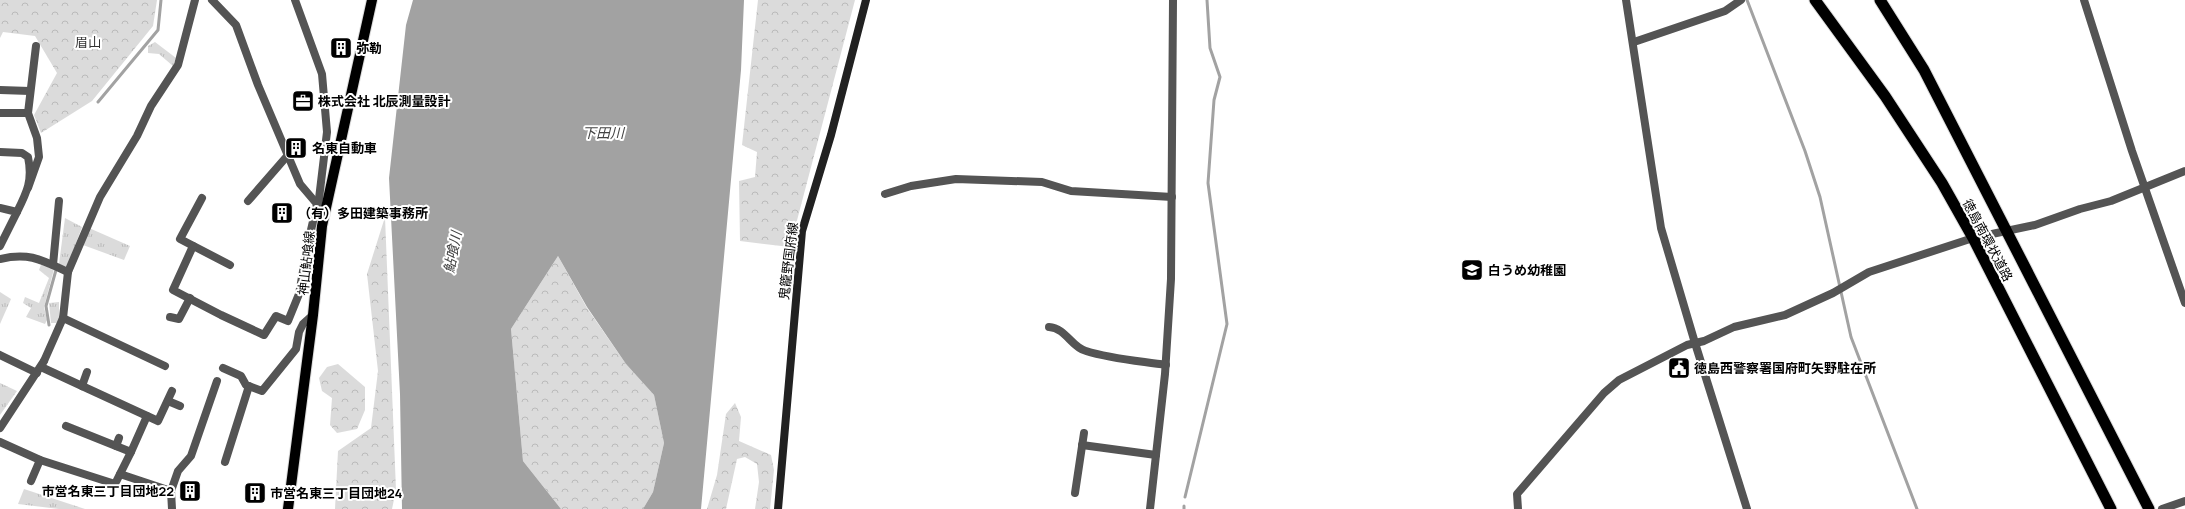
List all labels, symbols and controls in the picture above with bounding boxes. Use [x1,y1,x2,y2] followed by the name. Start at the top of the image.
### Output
[75,33,101,51] park label: 眉山
[328,35,354,61] building icon: 弥勒
[356,39,382,57] place label: 弥勒
[290,88,316,114] office icon: 株式会社 北辰測量設計
[318,92,451,110] place label: 株式会社 北辰測量設計
[582,123,626,142] water label: 下田川
[283,135,309,161] building icon: 名東自動車
[312,139,377,157] place label: 名東自動車
[1959,196,2017,284] street label: 徳島南環状道路
[269,200,295,226] building icon: （有）多田建築事務所
[298,204,428,222] place label: （有）多田建築事務所
[774,221,802,301] street label: 鬼籠野国府線
[439,228,466,274] water label: 鮎喰川
[294,230,318,296] street label: 神山鮎喰線
[1459,257,1485,283] school or university icon: 白うめ幼稚園
[1488,261,1566,279] place label: 白うめ幼稚園
[1666,355,1692,381] public building icon: 徳島西警察署国府町矢野駐在所
[1694,359,1876,377] place label: 徳島西警察署国府町矢野駐在所
[177,478,203,504] building icon: 市営名東三丁目団地22
[242,480,268,506] building icon: 市営名東三丁目団地24
[42,482,174,500] place label: 市営名東三丁目団地22
[270,484,402,502] place label: 市営名東三丁目団地24

